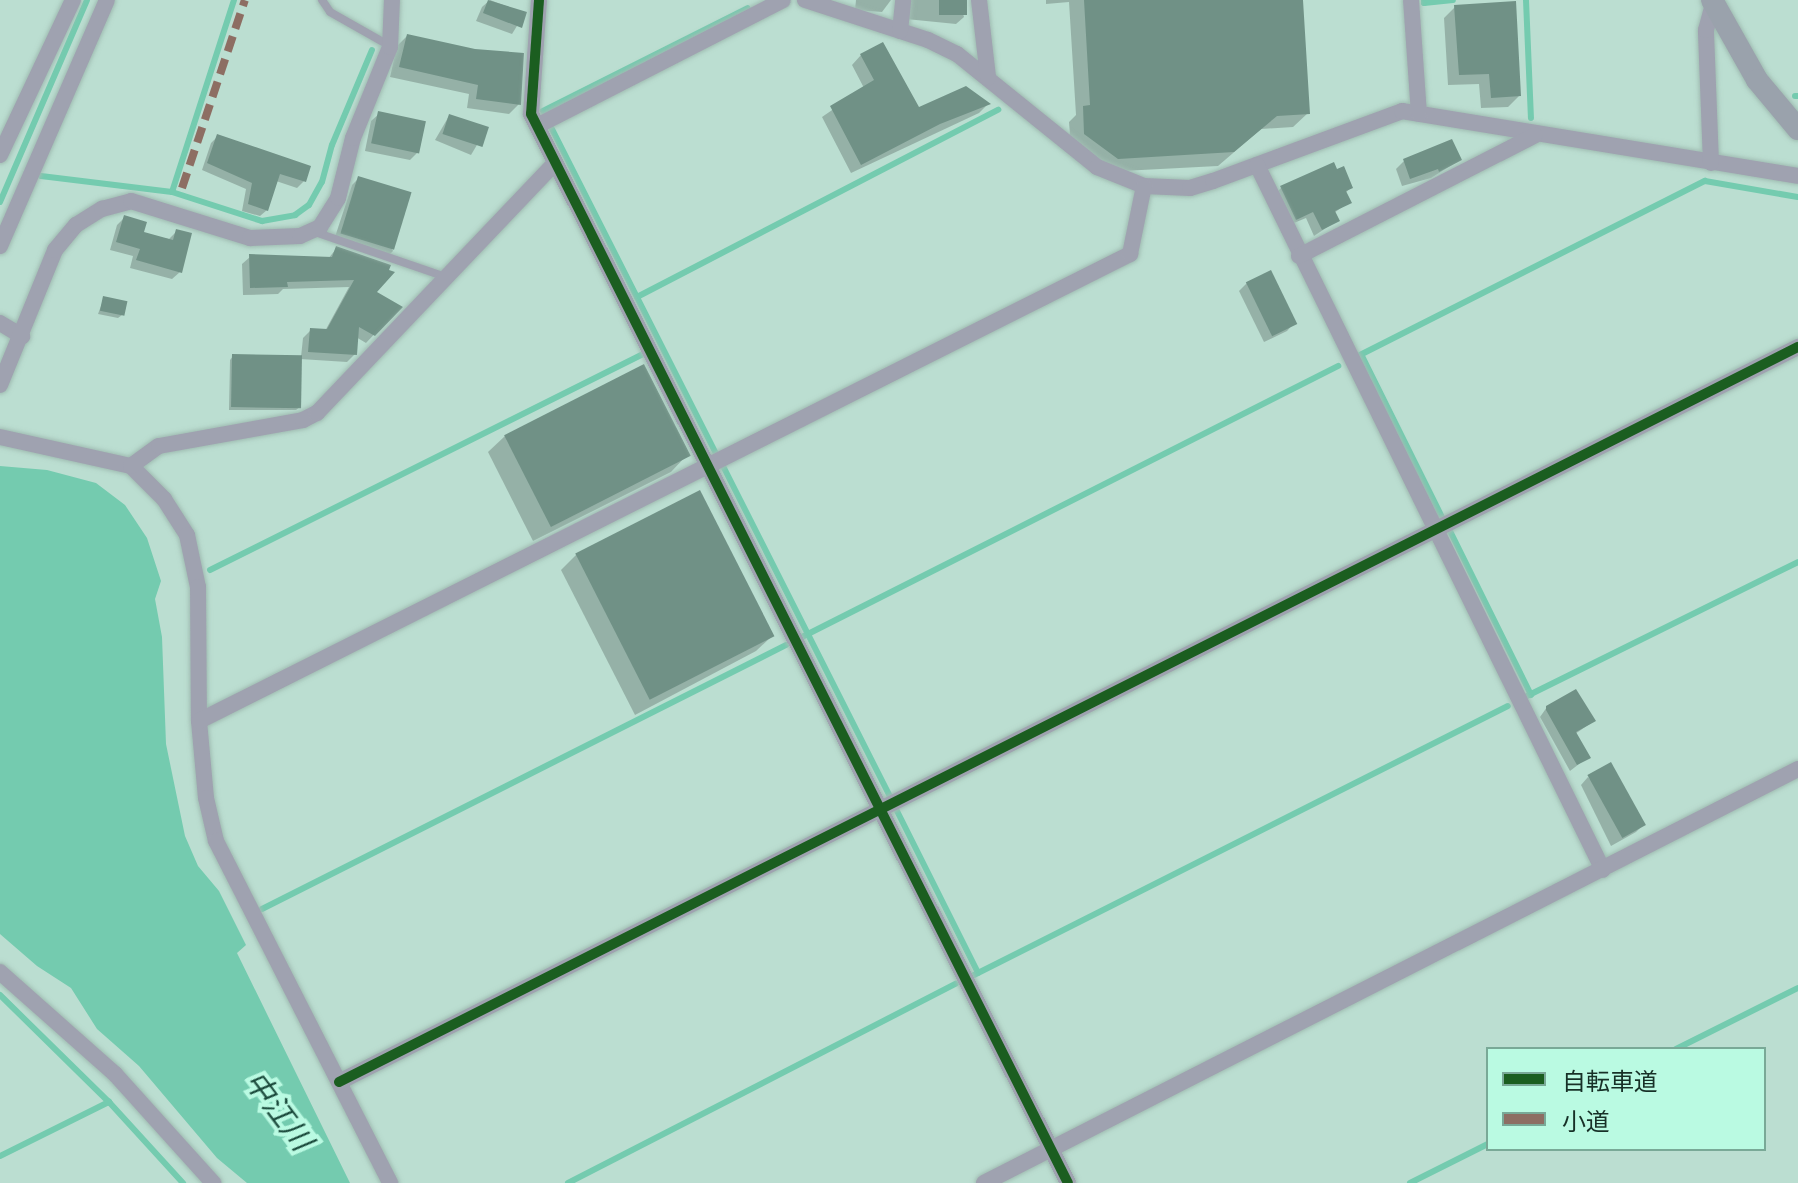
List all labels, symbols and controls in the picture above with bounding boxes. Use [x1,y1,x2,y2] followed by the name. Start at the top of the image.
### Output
[1486,1047,1766,1151] legend
[237,1064,319,1158] water label: 中江川
[1562,1068,1658,1096] text: 自転車道
[1562,1108,1610,1136] text: 小道

